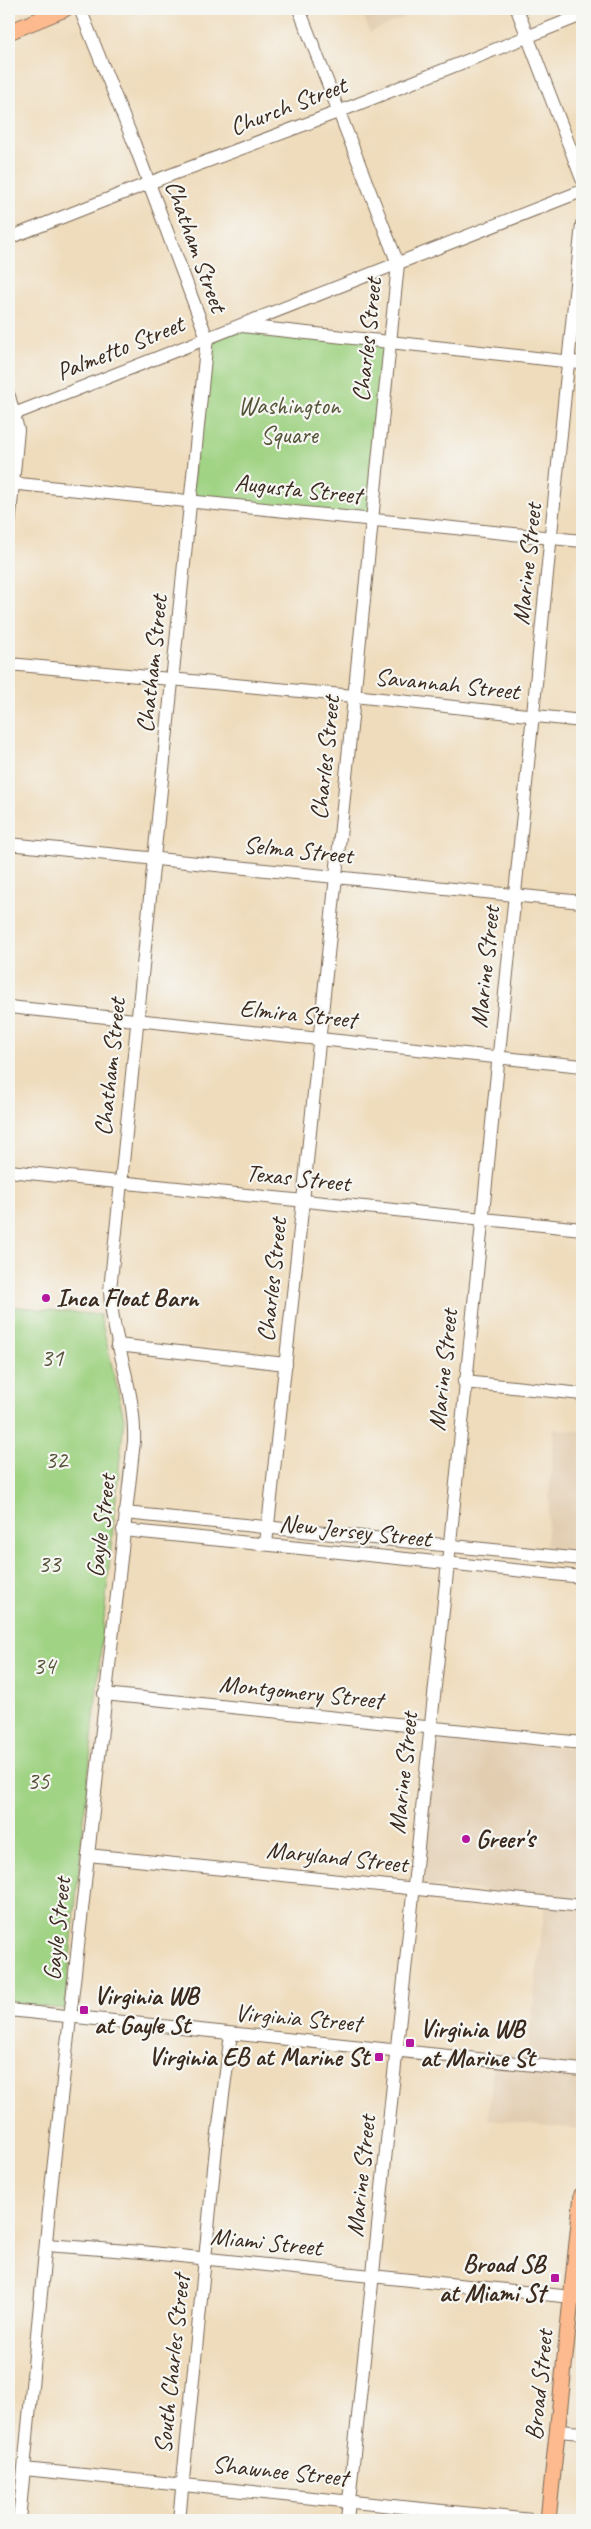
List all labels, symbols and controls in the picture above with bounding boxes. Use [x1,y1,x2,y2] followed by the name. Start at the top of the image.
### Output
[225,68,353,143] street label: Church Street
[157,176,236,319] street label: Chatham Street
[345,274,390,403] street label: Charles Street
[52,307,191,388] street label: Palmetto Street
[238,390,342,451] park label: Washington Square
[233,466,367,512] street label: Augusta Street
[505,499,550,626] street label: Marine Street
[129,591,175,734] street label: Chatham Street
[373,661,523,708] street label: Savannah Street
[303,692,348,821] street label: Charles Street
[242,828,357,872] street label: Selma Street
[463,902,508,1029] street label: Marine Street
[238,992,362,1036] street label: Elmira Street
[87,994,133,1137] street label: Chatham Street
[244,1157,354,1200] street label: Texas Street
[250,1214,295,1343] street label: Charles Street
[56,1282,200,1314] place label: Inca Float Barn
[40,1292,52,1304] marker: Inca Float Barn
[421,1305,466,1432] street label: Marine Street
[41,1342,65,1374] park label: 31
[45,1444,69,1476] park label: 32
[79,1470,124,1579] street label: Gayle Street
[278,1507,435,1555] street label: New Jersey Street
[38,1548,62,1580] park label: 33
[33,1650,58,1682] park label: 34
[218,1668,388,1717] street label: Montgomery Street
[381,1708,426,1835] street label: Marine Street
[27,1765,51,1797] park label: 35
[476,1823,537,1855] place label: Greer's
[460,1833,472,1845] marker: Greer's
[265,1834,412,1881] street label: Maryland Street
[36,1873,79,1982] street label: Gayle Street
[94,1980,201,2041] place label: Virginia WB at Gayle St
[233,1997,366,2040] street label: Virginia Street
[78,2004,90,2016] marker: Virginia WB at Gayle St
[420,2013,538,2074] place label: Virginia WB at Marine St
[404,2037,416,2049] marker: Virginia WB at Marine St
[149,2041,372,2073] place label: Virginia EB at Marine St
[373,2051,385,2063] marker: Virginia EB at Marine St
[339,2111,384,2238] street label: Marine Street
[209,2220,326,2264] street label: Miami Street
[439,2248,549,2309] place label: Broad SB at Miami St
[147,2269,198,2455] street label: South Charles Street
[549,2272,561,2284] marker: Broad SB at Miami St
[517,2326,561,2442] street label: Broad Street
[211,2448,353,2494] street label: Shawnee Street

